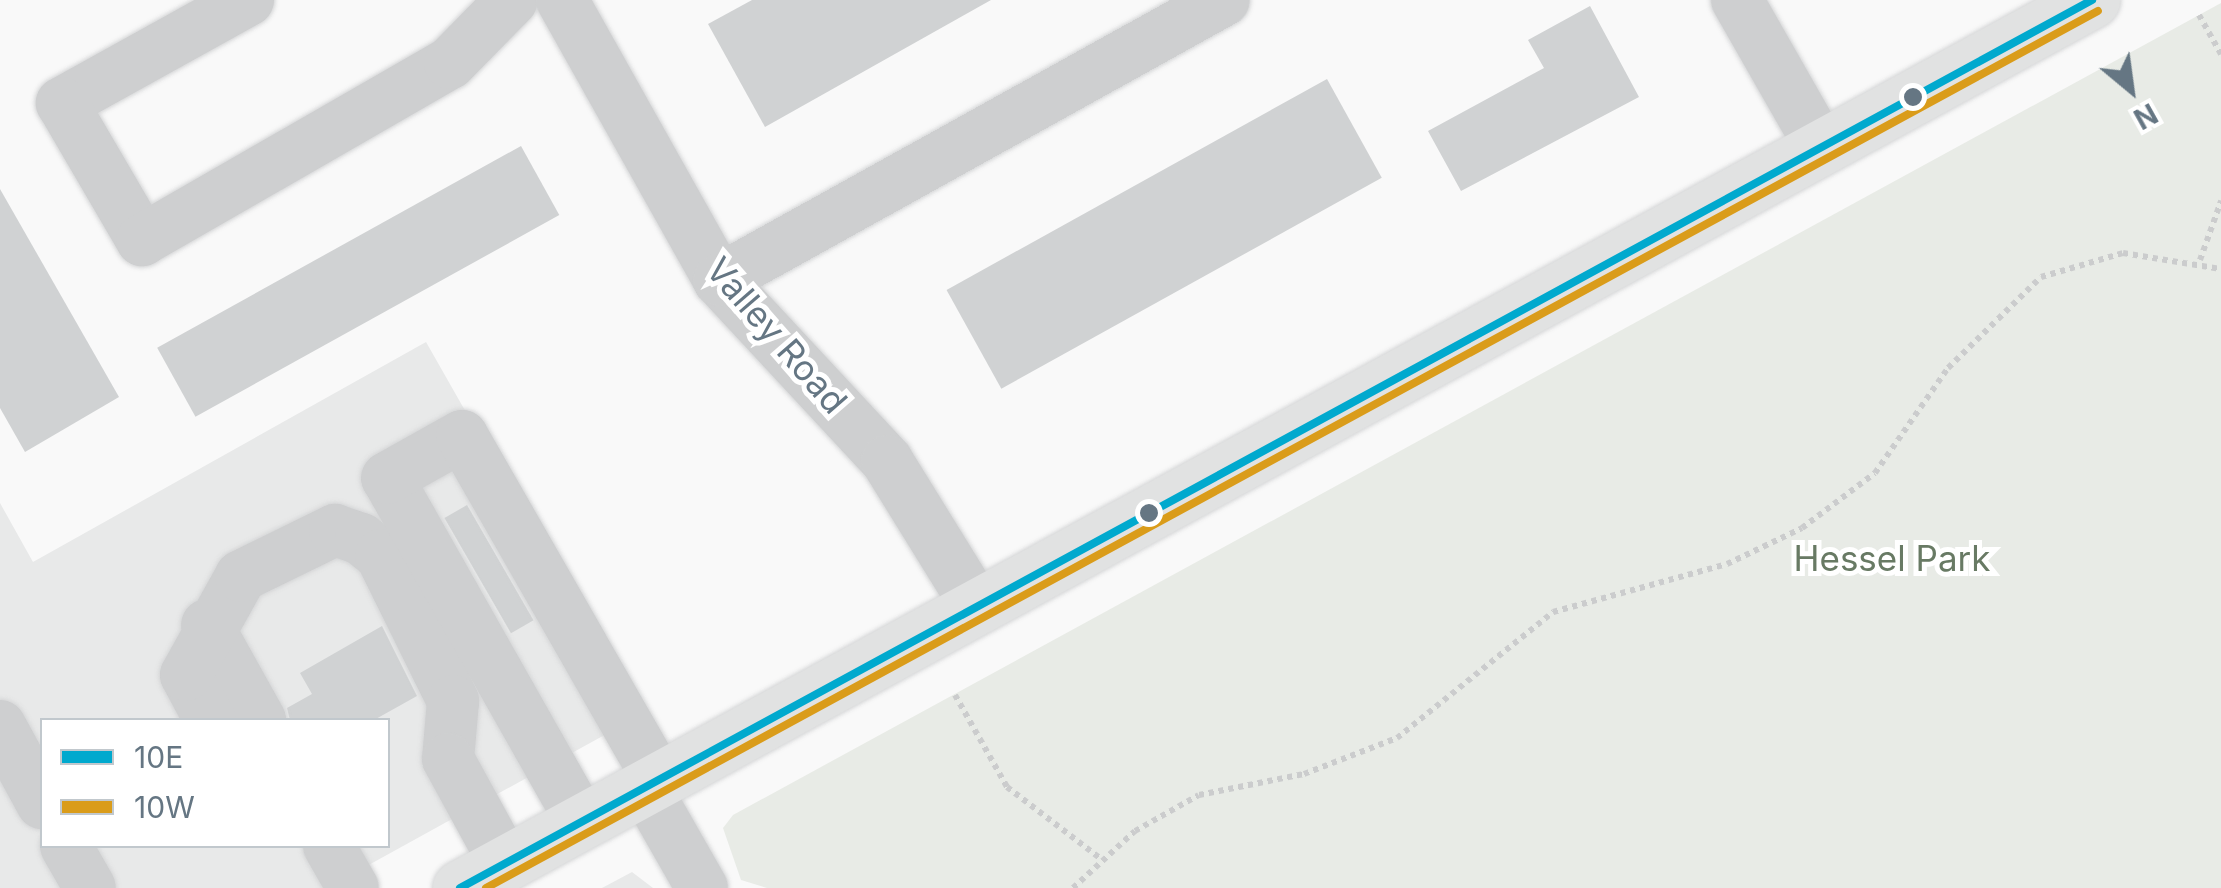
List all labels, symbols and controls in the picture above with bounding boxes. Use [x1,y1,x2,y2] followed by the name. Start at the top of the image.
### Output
[2081,40,2181,140] north arrow
[1903,87,1923,107] unlabelled marker
[2128,96,2163,136] text: N
[698,249,856,421] street label: Valley Road
[1139,503,1159,523] unlabelled marker
[1793,537,1991,579] park label: Hessel Park
[40,718,390,848] legend
[134,739,183,775] text: 10E
[134,789,195,825] text: 10W

